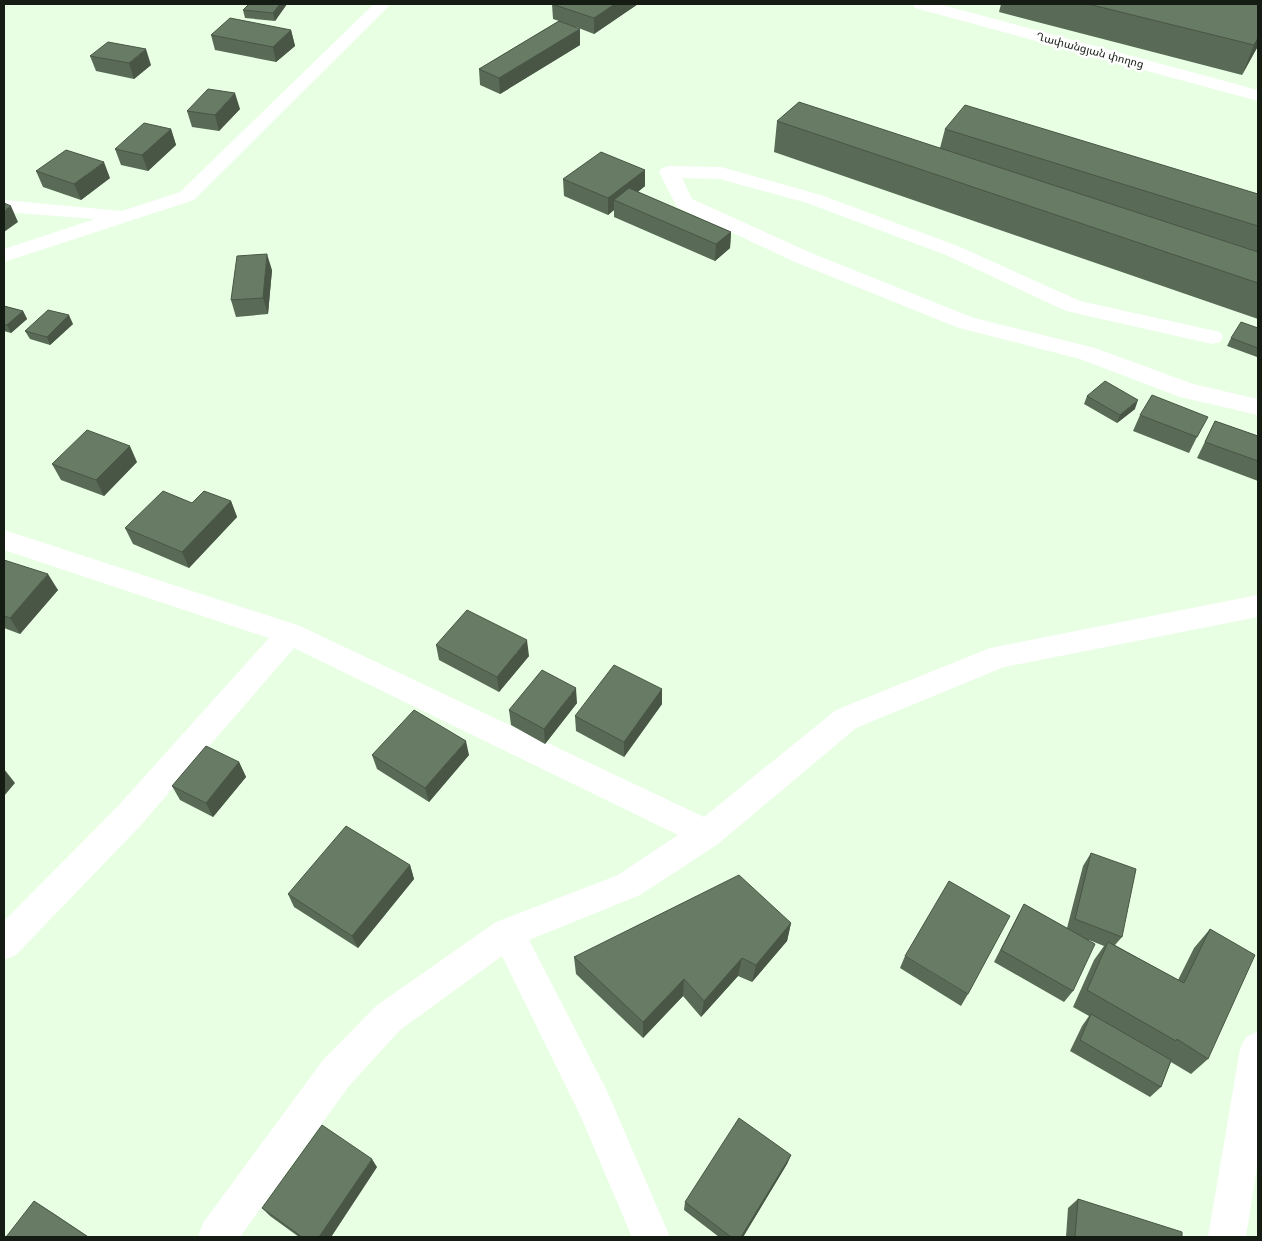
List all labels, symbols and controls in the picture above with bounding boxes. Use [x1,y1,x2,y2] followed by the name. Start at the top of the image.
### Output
[1035,29,1145,71] street label: Ղափանցյան փողոց

